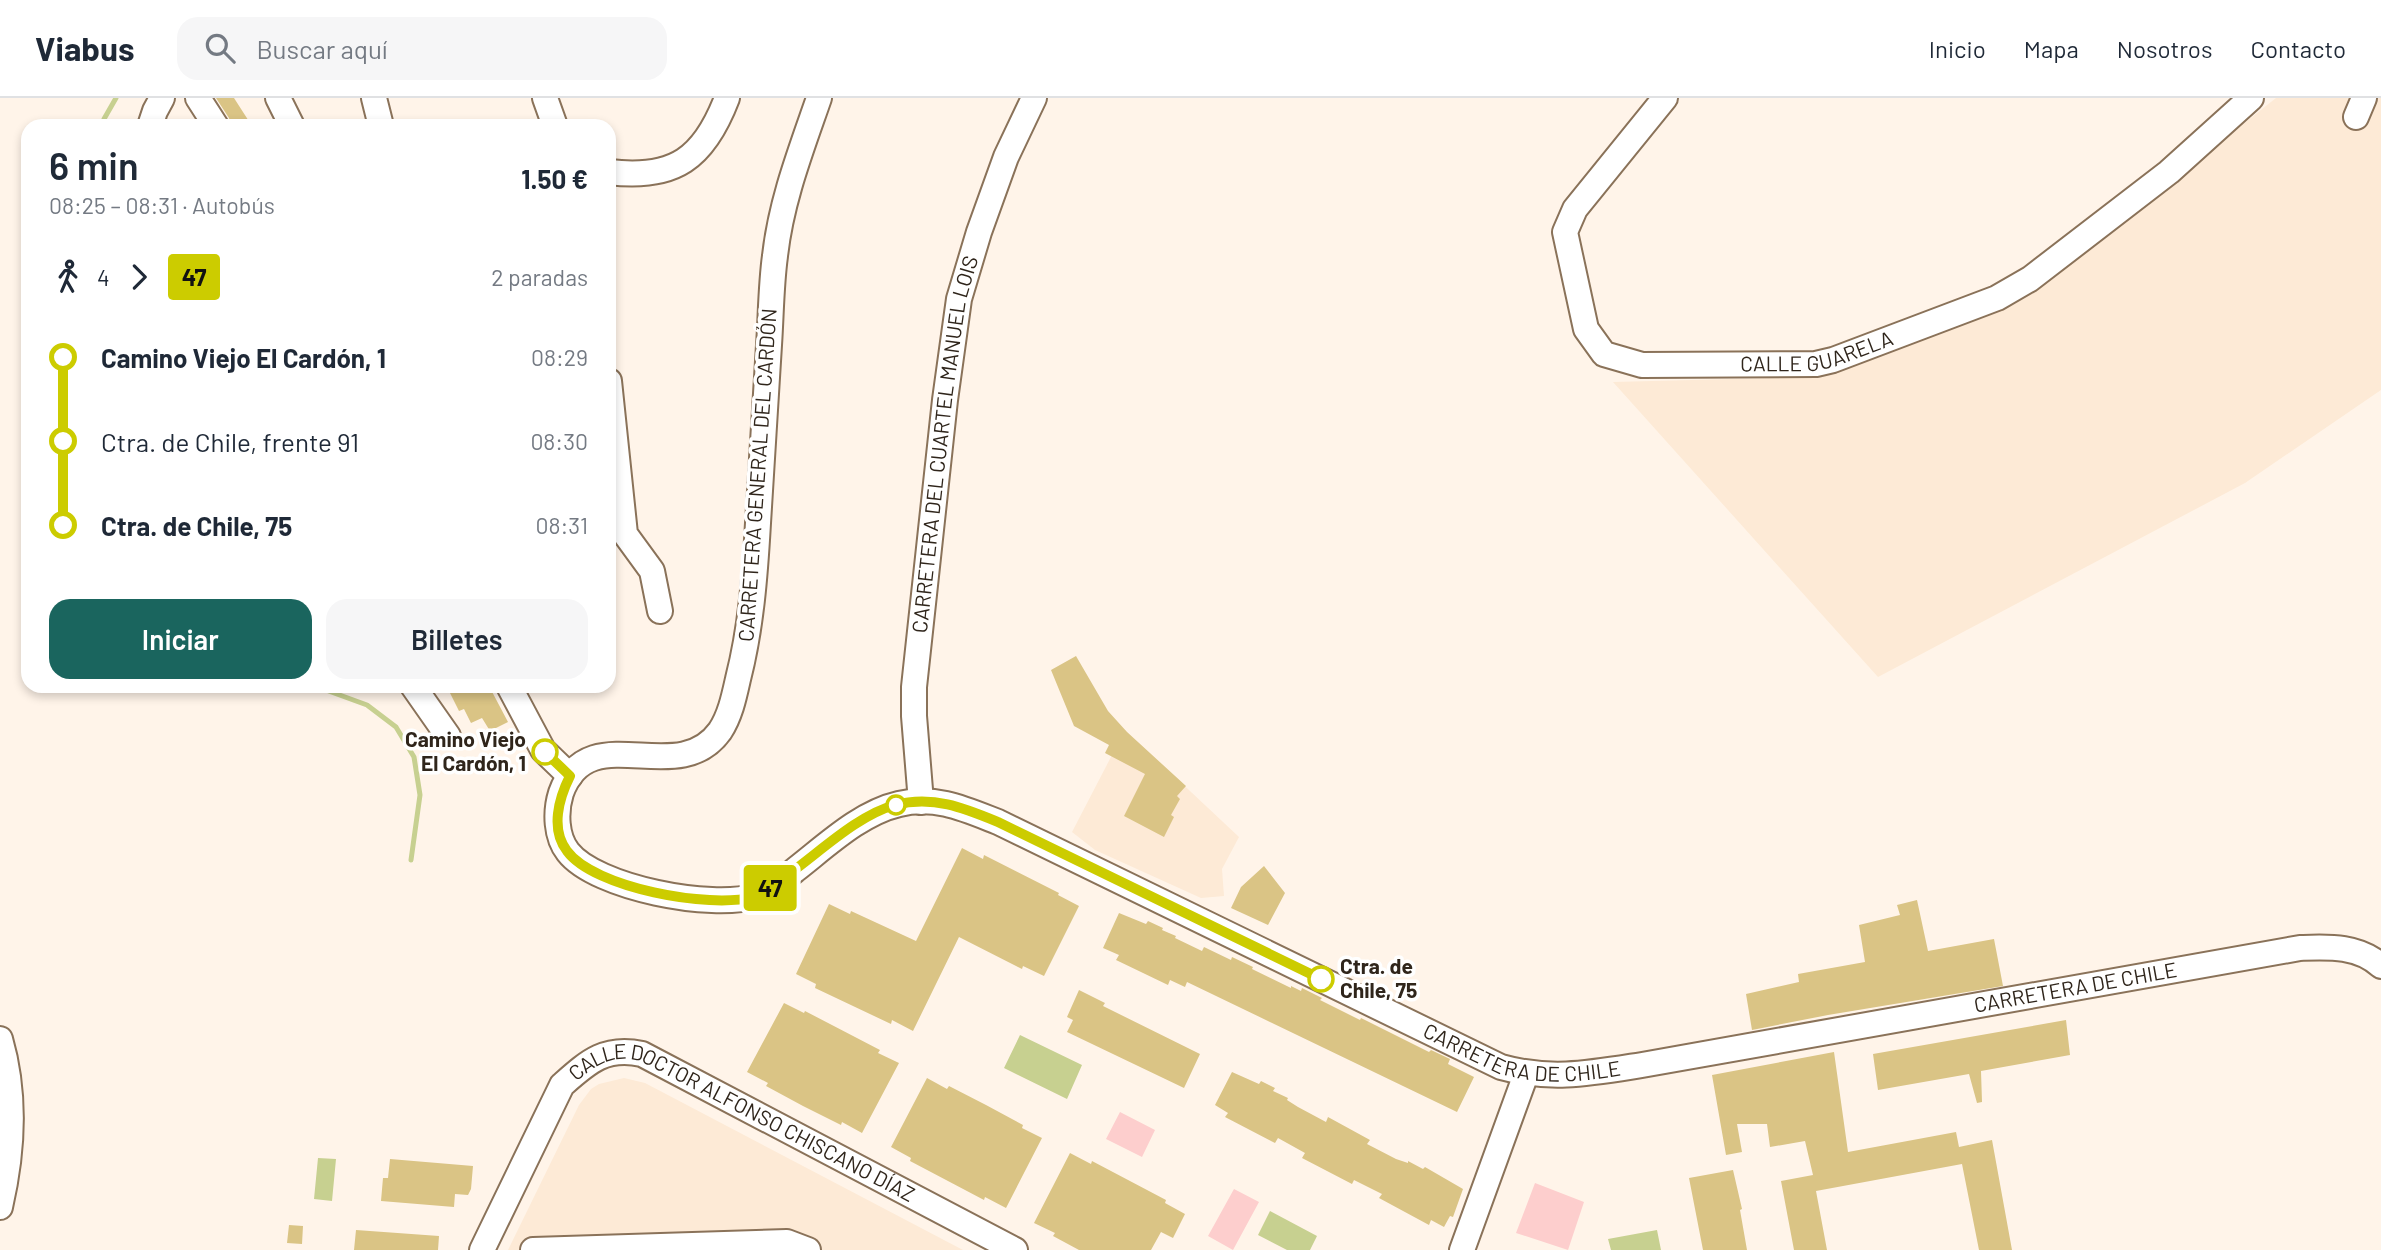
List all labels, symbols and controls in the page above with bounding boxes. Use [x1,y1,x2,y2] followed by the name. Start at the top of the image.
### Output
[177,17,667,80] search box
[35,28,135,68] text: Viabus
[201,29,239,67] icon: search
[257,33,388,64] text: Buscar aquí
[1929,34,1986,63] text: Inicio
[2024,34,2079,63] text: Mapa
[2117,34,2213,63] text: Nosotros
[2251,34,2346,63] text: Contacto
[49,142,139,188] text: 6 min
[521,163,588,194] text: 1.50 €
[49,191,275,219] text: 08:25 – 08:31 · Autobús
[906,252,982,634] street label: CARRETERA DEL CUARTEL MANUEL LOIS
[49,258,87,296] icon: walk
[120,258,158,296] icon: forward
[182,262,206,291] text: 47
[97,263,110,291] text: 4
[491,263,588,291] text: 2 paradas
[732,307,781,642] street label: CARRETERA GENERAL DEL CARDÓN
[1740,324,1896,375] street label: CALLE GUARELA
[101,342,386,373] text: Camino Viejo El Cardón, 1
[531,343,588,371] text: 08:29
[101,426,359,457] text: Ctra. de Chile, frente 91
[530,427,588,455] text: 08:30
[101,510,292,541] text: Ctra. de Chile, 75
[535,511,588,539] text: 08:31
[49,599,312,679] button: Iniciar
[326,599,588,679] button: Billetes
[405,726,526,775] place label: Camino Viejo El Cardón, 1
[532,739,558,765] marker: Camino Viejo El Cardón, 1
[886,795,906,815] unlabelled marker
[738,865,802,911] line badge: 47
[758,873,782,902] text: 47
[1340,953,1417,1002] place label: Ctra. de Chile, 75
[1972,956,2179,1017] street label: CARRETERA DE CHILE
[1308,966,1334,992] marker: Ctra. de Chile, 75
[1420,1017,1622,1086] street label: CARRETERA DE CHILE
[563,1038,920,1206] street label: CALLE DOCTOR ALFONSO CHISCANO DÍAZ

